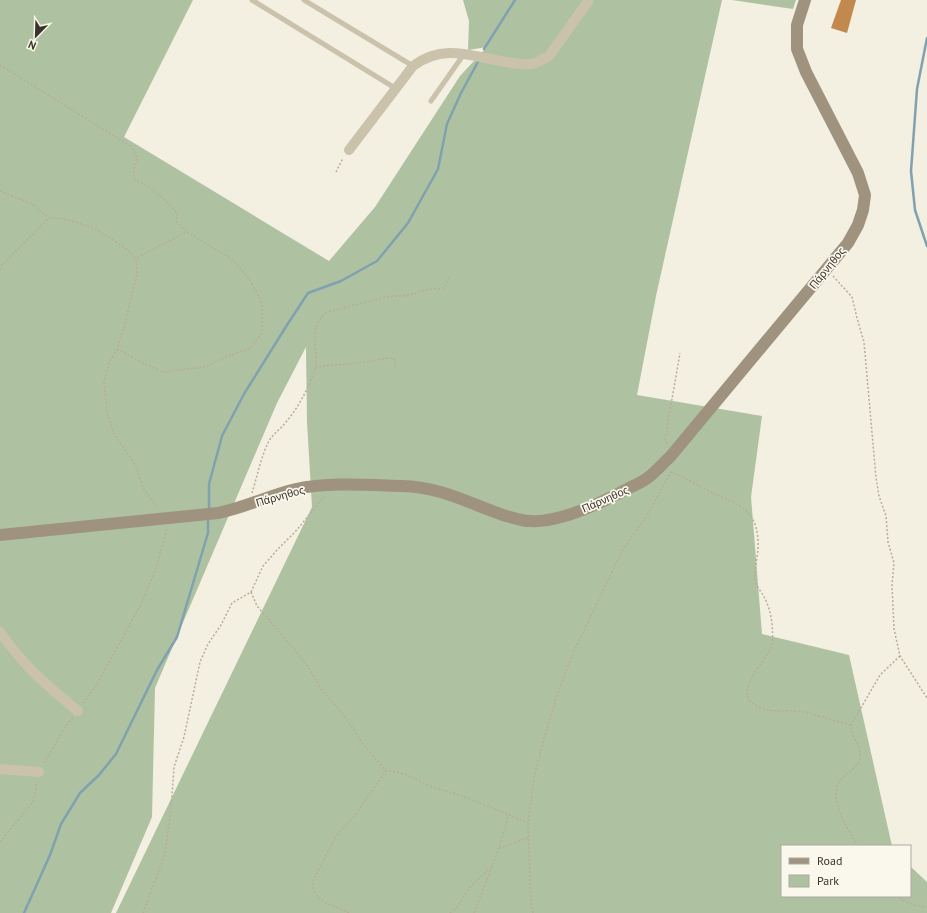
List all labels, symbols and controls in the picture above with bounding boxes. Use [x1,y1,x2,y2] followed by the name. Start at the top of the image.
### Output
[16,16,56,56] north arrow
[26,37,38,53] text: N
[806,244,848,292] street label: Πάρνηθος
[254,482,306,510] street label: Πάρνηθος
[579,482,631,516] street label: Πάρνηθος
[781,845,911,897] legend
[817,853,842,868] text: Road
[817,873,839,888] text: Park

